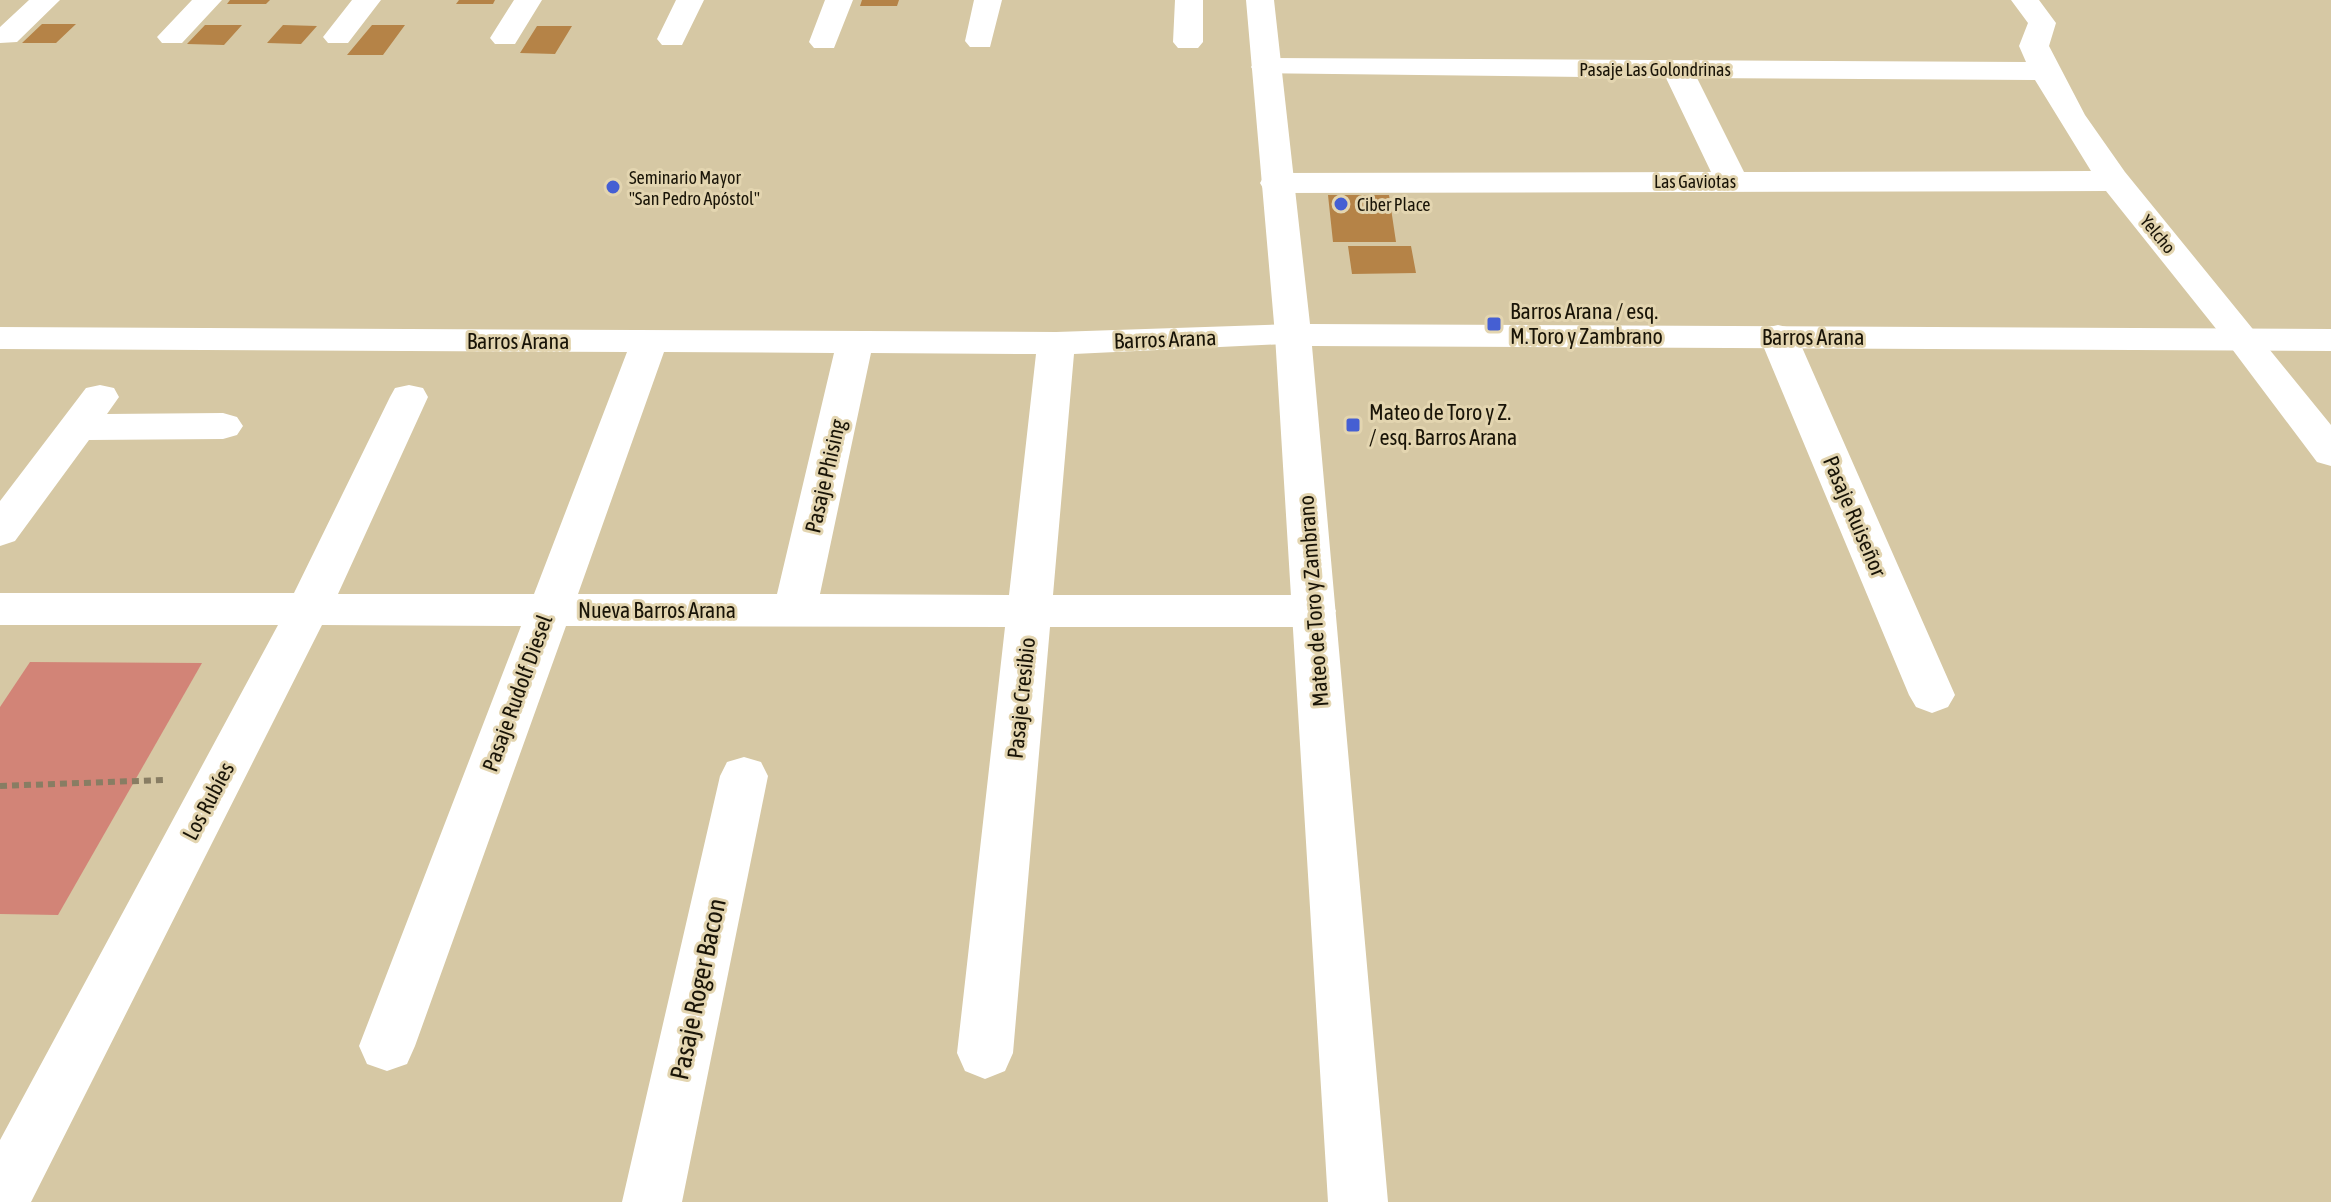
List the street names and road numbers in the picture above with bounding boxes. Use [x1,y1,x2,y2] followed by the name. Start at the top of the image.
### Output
[1579,59,1731,80] street label: Pasaje Las Golondrinas
[1654,171,1736,192] street label: Las Gaviotas
[2136,211,2180,257] street label: Yelcho
[1113,324,1217,354] street label: Barros Arana
[1762,324,1864,350] street label: Barros Arana
[467,328,569,354] street label: Barros Arana
[799,416,851,535] street label: Pasaje Phising
[1818,452,1892,581] street label: Pasaje Ruiseñor
[1293,494,1333,708] street label: Mateo de Toro y Zambrano
[578,597,736,623] street label: Nueva Barros Arana
[477,611,557,775] street label: Pasaje Rudolf Diesel
[1002,636,1040,760] street label: Pasaje Cresibio
[177,757,239,844] street label: Los Rubíes
[664,896,732,1082] street label: Pasaje Roger Bacon

